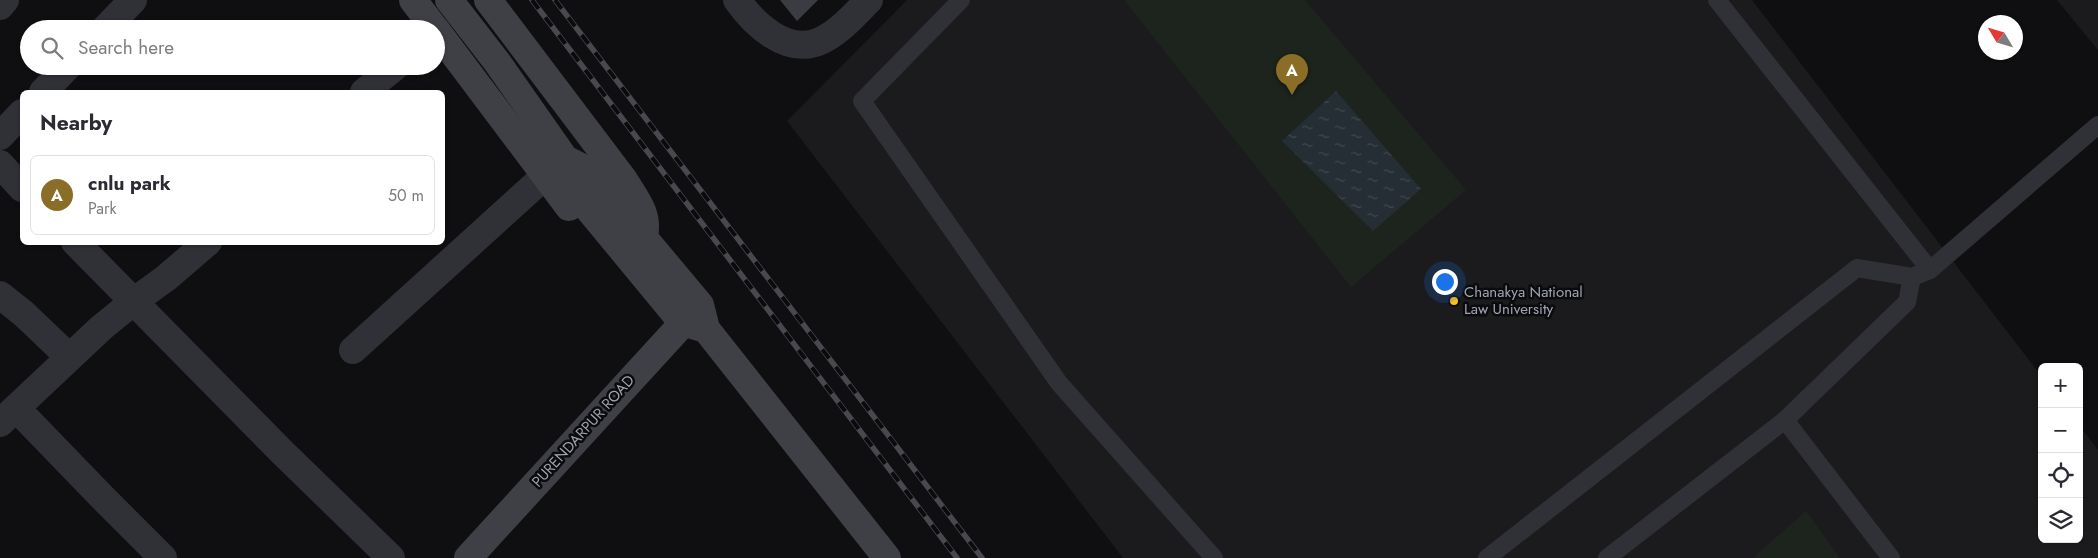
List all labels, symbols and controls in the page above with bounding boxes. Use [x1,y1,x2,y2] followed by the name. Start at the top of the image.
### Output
[1978,15,2023,60] north arrow
[20,20,445,75] search box
[38,34,66,62] icon: search
[78,34,174,61] text: Search here
[1276,54,1308,95] pin: A
[40,108,112,138] text: Nearby
[88,170,171,197] text: cnlu park
[51,184,63,207] text: A
[388,184,424,207] text: 50 m
[88,197,117,220] text: Park
[1432,269,1458,295] your location
[1464,281,1583,320] place label: Chanakya National Law University
[1448,295,1460,307] marker: Chanakya National Law University
[2038,363,2083,543] map controls
[2038,363,2083,408] button: +
[527,370,639,492] street label: PURENDARPUR ROAD
[2038,408,2083,453] button: −
[2038,453,2083,498] button: locate
[2038,498,2083,543] button: layers

